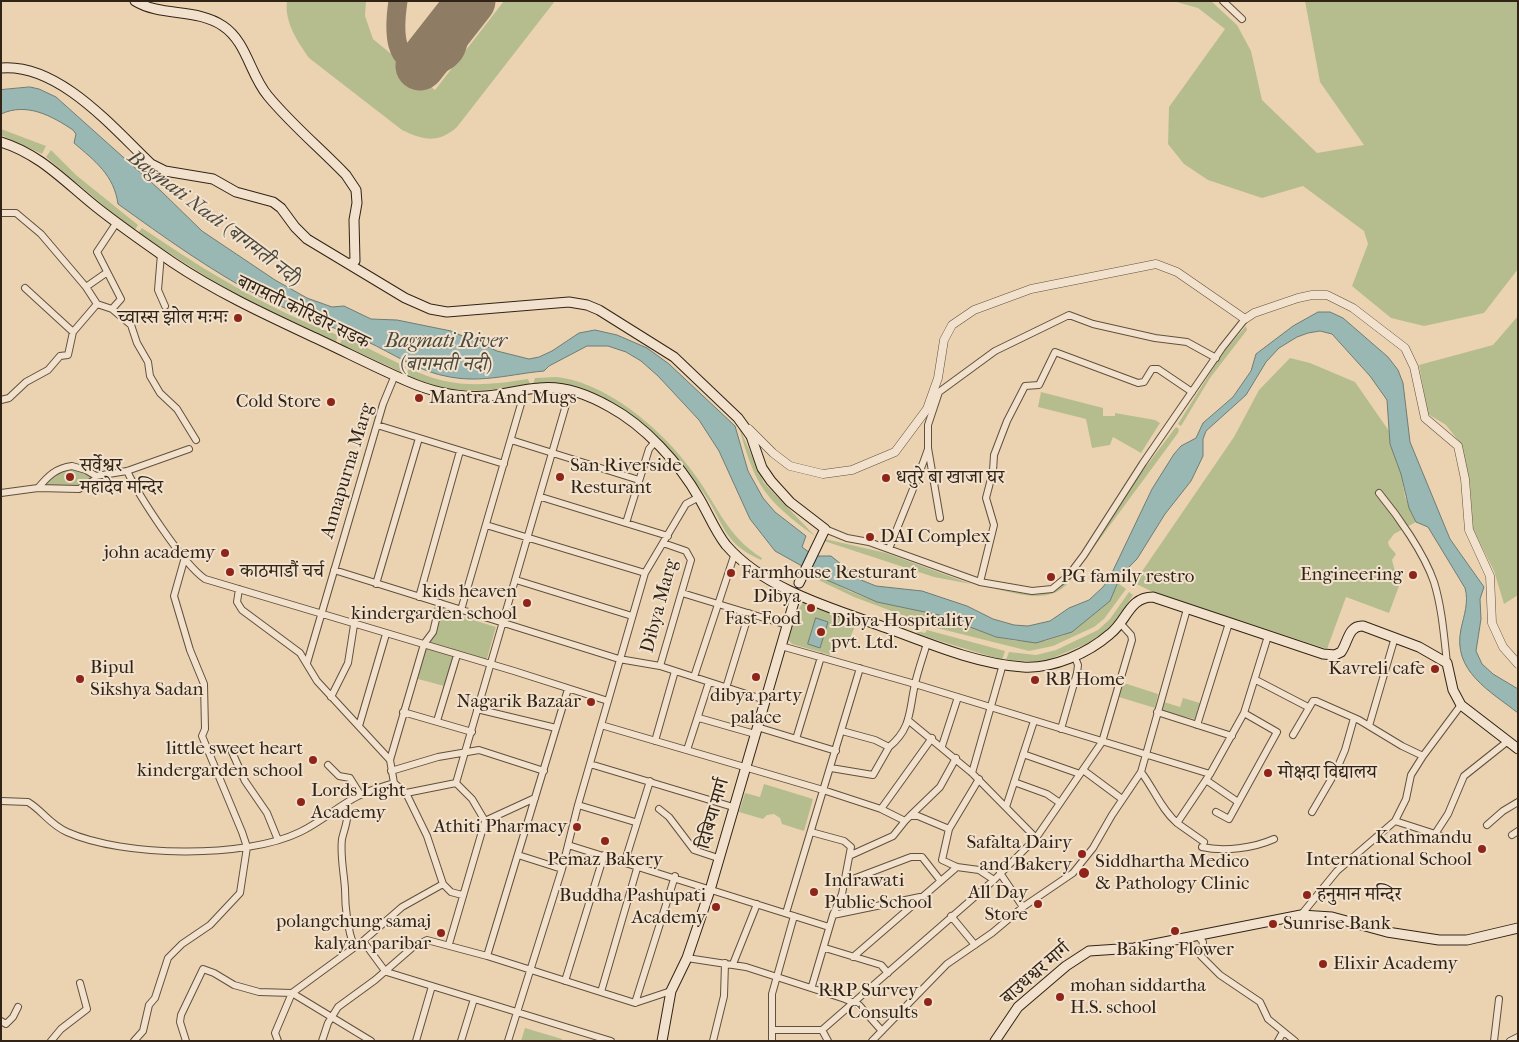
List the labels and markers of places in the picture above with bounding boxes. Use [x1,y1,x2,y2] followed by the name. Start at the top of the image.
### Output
[118,307,228,329] place label: च्वास्स झोल मःमः
[232,312,244,324] marker: च्वास्स झोल मःमः
[429,387,577,409] place label: Mantra And Mugs
[236,391,321,413] place label: Cold Store
[413,392,425,404] marker: Mantra And Mugs
[325,396,337,408] marker: Cold Store
[80,455,163,499] place label: सर्वेश्वर महादेव मन्दिर
[570,455,682,499] place label: San Riverside Resturant
[896,467,1004,489] place label: धतुरे बा खाजा घर
[64,471,76,483] marker: सर्वेश्वर महादेव मन्दिर
[554,471,566,483] marker: San Riverside Resturant
[880,472,892,484] marker: धतुरे बा खाजा घर
[880,526,990,548] place label: DAI Complex
[864,531,876,543] marker: DAI Complex
[104,542,215,564] place label: john academy
[219,547,231,559] marker: john academy
[240,561,324,583] place label: काठमाडौं चर्च
[741,562,917,584] place label: Farmhouse Resturant
[1300,564,1403,586] place label: Engineering
[224,566,236,578] marker: काठमाडौं चर्च
[1061,566,1194,588] place label: PG family restro
[725,567,737,579] marker: Farmhouse Resturant
[1407,569,1419,581] marker: Engineering
[1045,571,1057,583] marker: PG family restro
[351,581,517,625] place label: kids heaven kindergarden school
[725,586,801,630] place label: Dibya Fast Food
[521,597,533,609] marker: kids heaven kindergarden school
[805,602,817,614] marker: Dibya Fast Food
[831,610,974,654] place label: Dibya Hospitality pvt. Ltd.
[815,626,827,638] marker: Dibya Hospitality pvt. Ltd.
[90,657,204,701] place label: Bipul Sikshya Sadan
[1328,658,1425,680] place label: Kavreli cafe
[1429,663,1441,675] marker: Kavreli cafe
[1045,669,1125,691] place label: RB Home
[750,671,762,683] marker: dibya party palace
[74,673,86,685] marker: Bipul Sikshya Sadan
[1029,674,1041,686] marker: RB Home
[710,685,802,729] place label: dibya party palace
[457,691,581,713] place label: Nagarik Bazaar
[585,696,597,708] marker: Nagarik Bazaar
[137,738,303,782] place label: little sweet heart kindergarden school
[307,754,319,766] marker: little sweet heart kindergarden school
[1278,762,1377,784] place label: मोक्षदा विद्यालय
[1262,767,1274,779] marker: मोक्षदा विद्यालय
[311,780,406,824] place label: Lords Light Academy
[295,796,307,808] marker: Lords Light Academy
[433,816,567,838] place label: Athiti Pharmacy
[571,821,583,833] marker: Athiti Pharmacy
[1306,827,1472,871] place label: Kathmandu International School
[966,832,1072,876] place label: Safalta Dairy and Bakery
[599,835,611,847] marker: Pemaz Bakery
[1476,843,1488,855] marker: Kathmandu International School
[1076,848,1088,860] marker: Safalta Dairy and Bakery
[547,849,663,871] place label: Pemaz Bakery
[1095,851,1249,895] place label: Siddhartha Medico & Pathology Clinic
[1077,866,1091,880] marker: Siddhartha Medico & Pathology Clinic
[824,870,932,914] place label: Indrawati Public School
[968,882,1028,926] place label: All Day Store
[1317,884,1401,906] place label: हनुमान मन्दिर
[559,885,706,929] place label: Buddha Pashupati Academy
[808,886,820,898] marker: Indrawati Public School
[1301,889,1313,901] marker: हनुमान मन्दिर
[1032,898,1044,910] marker: All Day Store
[710,901,722,913] marker: Buddha Pashupati Academy
[276,911,431,955] place label: polangchung samaj kalyan paribar
[1283,913,1391,935] place label: Sunrise Bank
[1267,918,1279,930] marker: Sunrise Bank
[1169,925,1181,937] marker: Baking Flower
[435,927,447,939] marker: polangchung samaj kalyan paribar
[1116,939,1234,961] place label: Baking Flower
[1333,953,1458,975] place label: Elixir Academy
[1317,958,1329,970] marker: Elixir Academy
[1070,975,1206,1019] place label: mohan siddartha H.S. school
[818,980,918,1024] place label: RRP Survey Consults
[1054,991,1066,1003] marker: mohan siddartha H.S. school
[922,996,934,1008] marker: RRP Survey Consults

